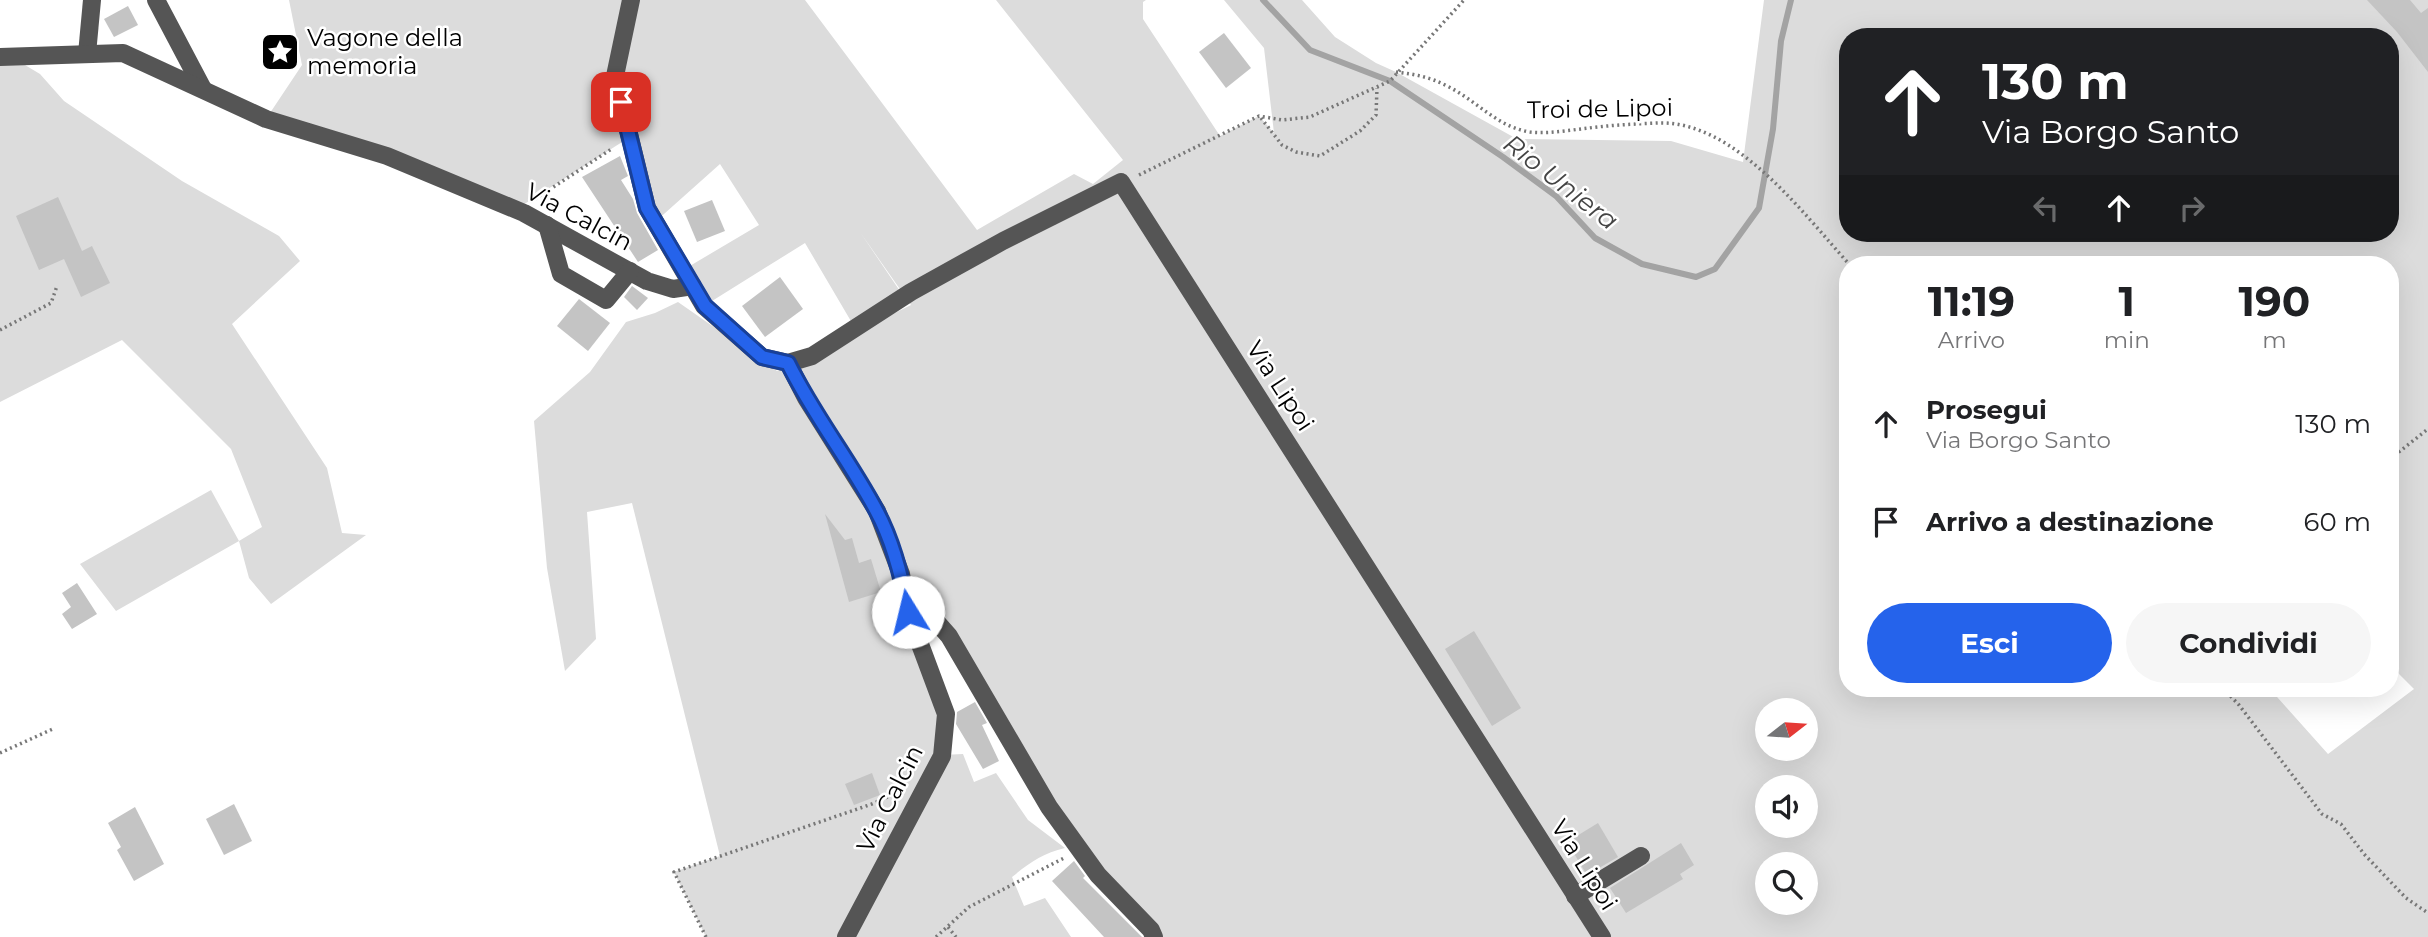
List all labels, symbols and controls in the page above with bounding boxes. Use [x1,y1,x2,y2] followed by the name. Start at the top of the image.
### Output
[307,23,463,80] place label: Vagone della memoria
[259,31,301,73] place icon: Vagone della memoria
[1982,52,2129,111] text: 130 m
[1867,56,1958,147] icon: ahead
[591,72,651,132] pin
[602,83,640,121] icon: arrive
[1527,93,1673,124] street label: Troi de Lipoi
[1982,112,2239,151] text: Via Borgo Santo
[1497,127,1625,237] water label: Rio Uniera
[521,176,638,257] street label: Via Calcin
[2027,189,2065,227] icon: left
[2100,189,2138,227] icon: ahead
[2173,189,2211,227] icon: right
[1928,275,2015,327] text: 11:19
[2118,275,2135,327] text: 1
[2239,275,2310,327] text: 190
[1938,326,2005,354] text: Arrivo
[2104,326,2150,354] text: min
[2262,326,2287,354] text: m
[1241,335,1320,436] street label: Via Lipoi
[1926,394,2047,426] text: Prosegui
[1867,405,1905,443] icon: ahead
[2295,408,2371,440] text: 130 m
[1926,426,2111,454] text: Via Borgo Santo
[1867,503,1905,541] icon: arrive
[1926,506,2214,538] text: Arrivo a destinazione
[2304,506,2371,538] text: 60 m
[871,575,945,649] position arrow
[1867,603,2112,683] button: Esci
[2126,603,2371,683] button: Condividi
[1755,698,1818,761] north arrow
[1755,698,1818,915] map controls
[850,740,929,857] street label: Via Calcin
[1755,775,1818,838] button: sound
[1545,814,1624,916] street label: Via Lipoi
[1755,852,1818,915] button: search

